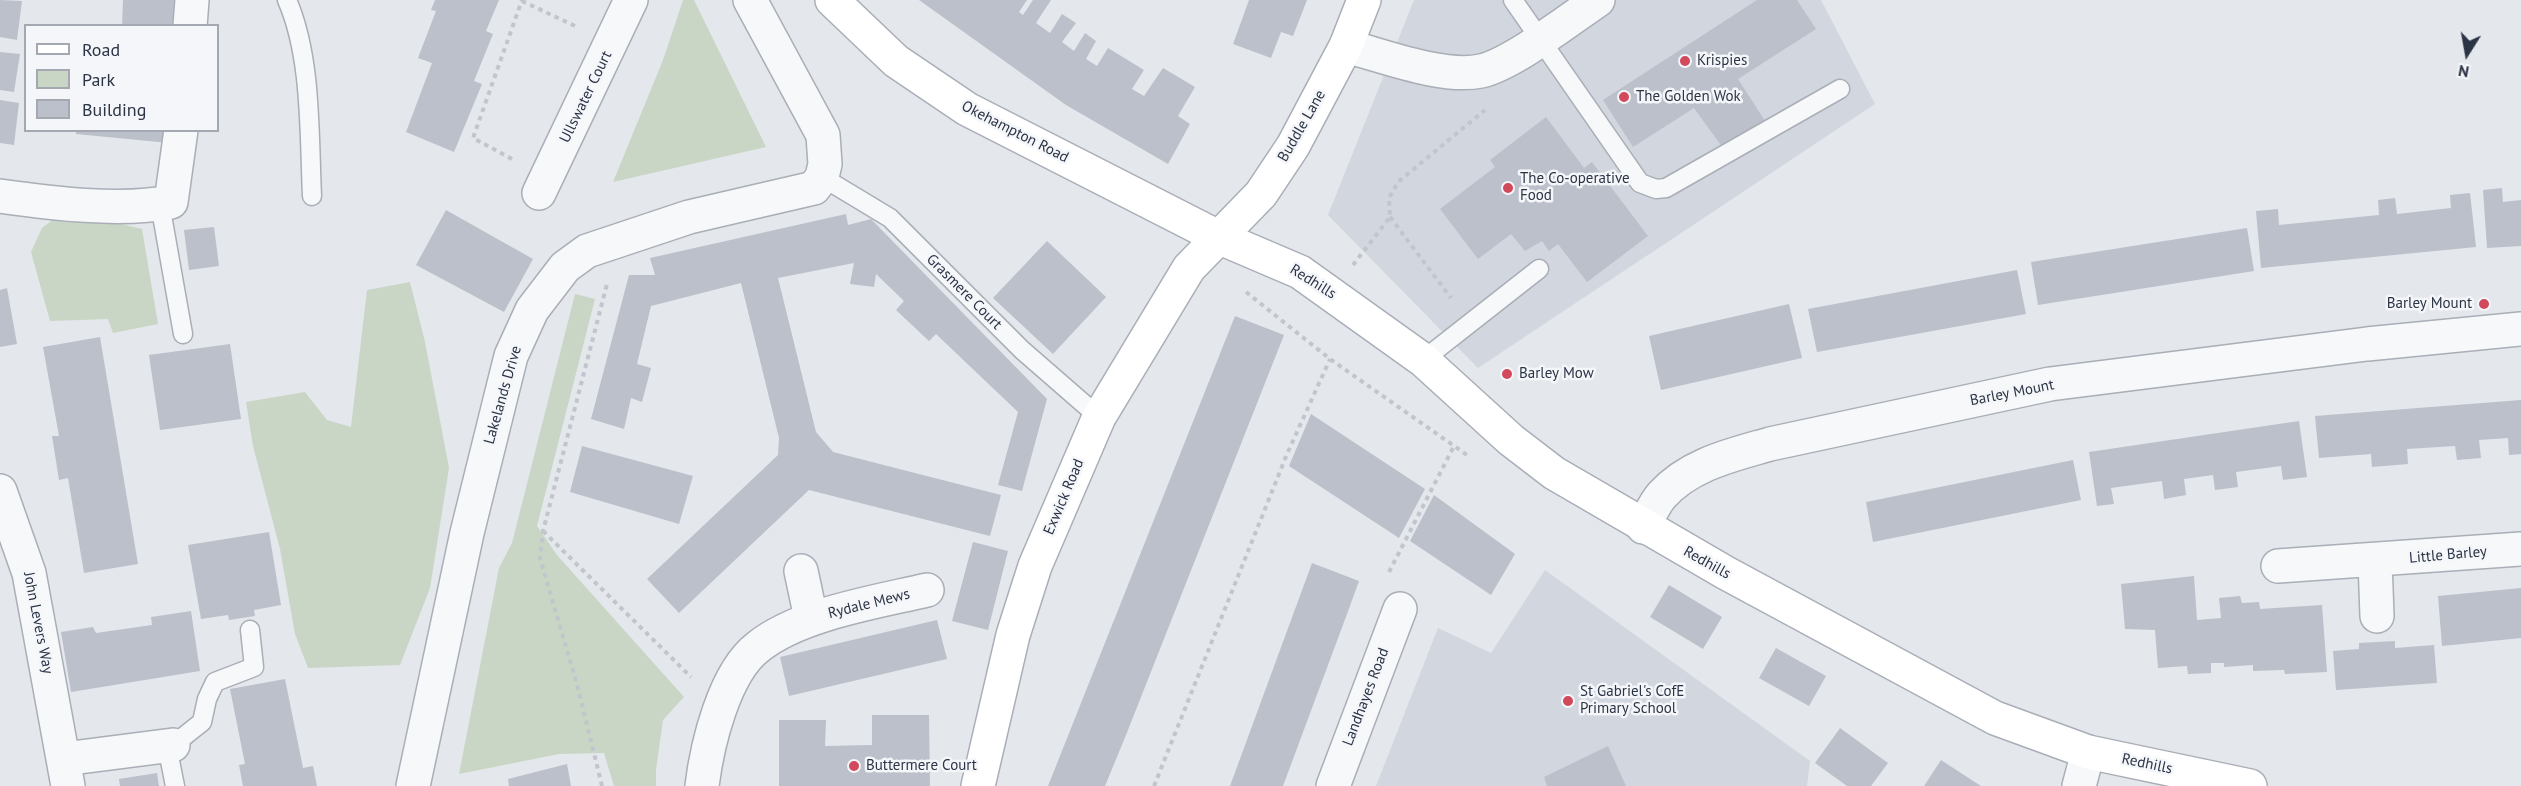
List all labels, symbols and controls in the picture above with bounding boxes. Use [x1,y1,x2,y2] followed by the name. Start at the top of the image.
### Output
[24,24,219,132] legend
[2437,24,2497,84] north arrow
[82,38,120,61] text: Road
[556,48,616,146] street label: Ullswater Court
[1697,52,1747,70] place label: Krispies
[1678,54,1692,68] marker: Krispies
[2457,61,2471,82] text: N
[82,68,115,91] text: Park
[1274,87,1330,165] street label: Buddle Lane
[1636,88,1741,106] place label: The Golden Wok
[1617,90,1631,104] marker: The Golden Wok
[958,97,1072,167] street label: Okehampton Road
[82,98,146,121] text: Building
[1520,170,1630,205] place label: The Co-operative Food
[1501,181,1515,195] marker: The Co-operative Food
[923,251,1005,333] street label: Grasmere Court
[1287,261,1339,303] street label: Redhills
[2387,295,2472,313] place label: Barley Mount
[2477,297,2491,311] marker: Barley Mount
[480,344,526,446] street label: Lakelands Drive
[1519,365,1594,383] place label: Barley Mow
[1500,367,1514,381] marker: Barley Mow
[1968,376,2056,410] street label: Barley Mount
[1040,456,1088,538] street label: Exwick Road
[1680,543,1734,583] street label: Redhills
[2408,543,2488,567] street label: Little Barley
[19,571,57,675] street label: John Levers Way
[826,585,912,623] street label: Rydale Mews
[1339,646,1393,748] street label: Landhayes Road
[1580,683,1684,718] place label: St Gabriel's CofE Primary School
[1561,694,1575,708] marker: St Gabriel's CofE Primary School
[2120,750,2174,778] street label: Redhills
[866,757,977,775] place label: Buttermere Court
[847,759,861,773] marker: Buttermere Court

